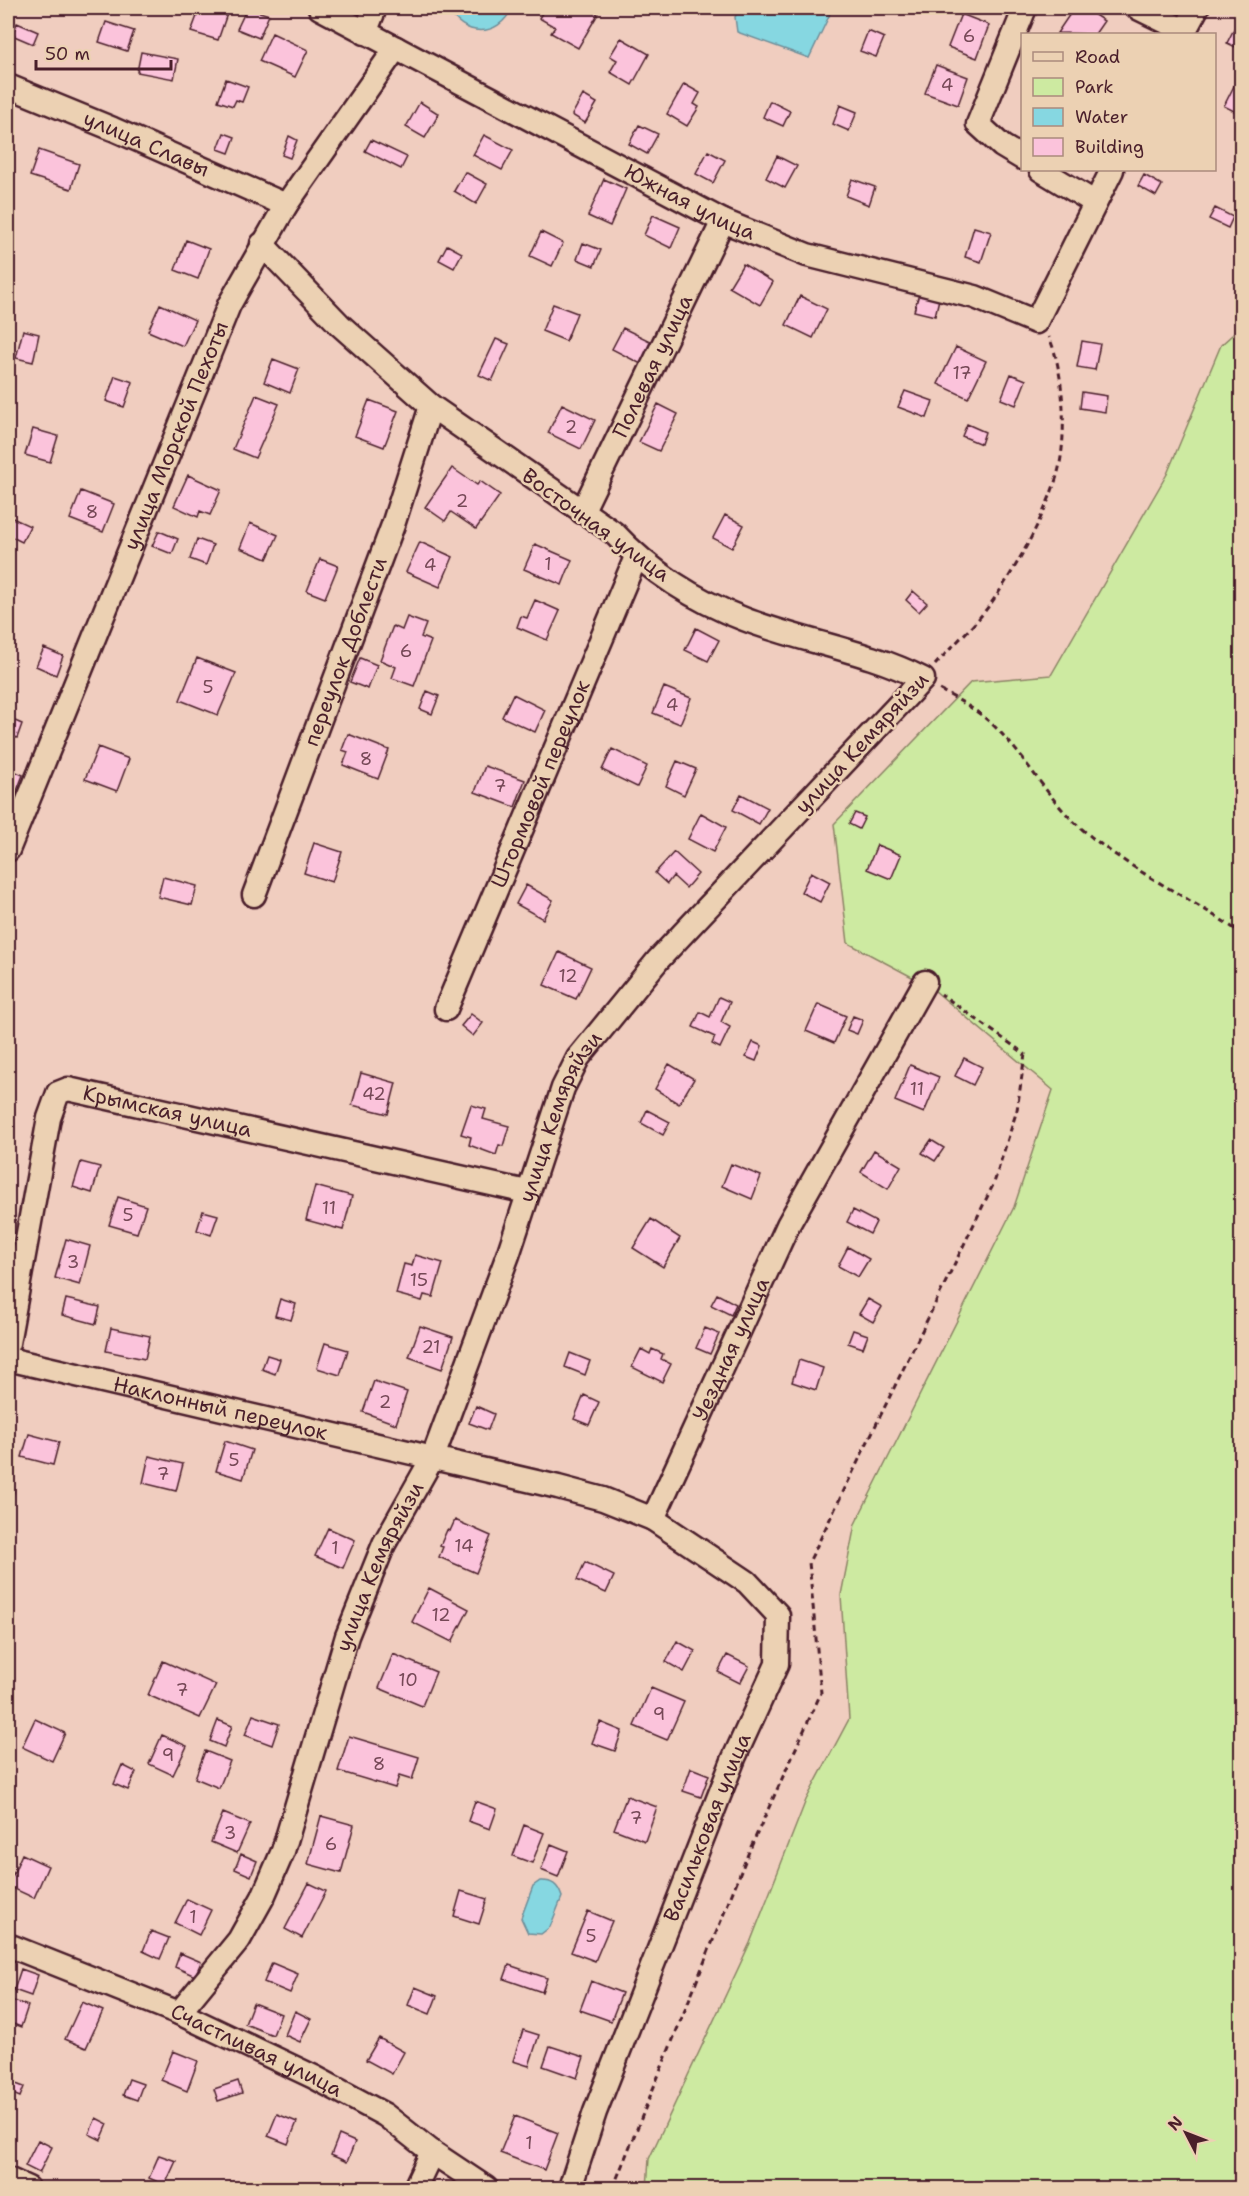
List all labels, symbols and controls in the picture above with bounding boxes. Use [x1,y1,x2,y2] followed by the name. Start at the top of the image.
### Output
[963,24,975,48] house number: 6
[36,33,171,71] scale bar
[1021,33,1216,171] legend
[45,42,90,66] text: 50 m
[1075,45,1120,69] text: Road
[941,73,953,97] house number: 4
[1075,75,1114,99] text: Park
[79,104,214,184] street label: улица Славы
[1075,105,1128,129] text: Water
[1075,135,1144,159] text: Building
[620,158,760,247] street label: Южная улица
[606,290,699,443] street label: Полевая улица
[117,317,235,554] street label: улица Морской Пехоты
[952,361,972,385] house number: 17
[565,415,577,439] house number: 2
[516,462,676,588] street label: Восточная улица
[456,489,468,513] house number: 2
[86,500,98,524] house number: 8
[544,552,552,576] house number: 1
[297,553,394,750] street label: переулок Доблести
[424,553,436,577] house number: 4
[400,639,412,663] house number: 6
[789,666,935,820] street label: улица Кемяряйзи
[202,675,214,699] house number: 5
[484,676,597,892] street label: Штормовой переулок
[666,693,678,717] house number: 4
[360,747,372,771] house number: 8
[494,774,506,798] house number: 7
[558,964,578,988] house number: 12
[512,1025,609,1206] street label: улица Кемяряйзи
[910,1077,924,1101] house number: 11
[80,1079,255,1144] street label: Крымская улица
[362,1082,386,1106] house number: 42
[322,1196,336,1220] house number: 11
[122,1203,134,1227] house number: 5
[67,1250,79,1274] house number: 3
[410,1268,428,1292] house number: 15
[686,1273,776,1425] street label: Уездная улица
[421,1335,441,1359] house number: 21
[110,1370,330,1447] street label: Наклонный переулок
[379,1390,391,1414] house number: 2
[228,1448,240,1472] house number: 5
[157,1462,169,1486] house number: 7
[329,1476,431,1655] street label: улица Кемяряйзи
[454,1534,474,1558] house number: 14
[331,1536,339,1560] house number: 1
[431,1603,451,1627] house number: 12
[398,1668,418,1692] house number: 10
[176,1678,188,1702] house number: 7
[653,1702,665,1726] house number: 9
[657,1728,758,1926] street label: Васильковая улица
[162,1743,174,1767] house number: 9
[373,1752,385,1776] house number: 8
[630,1806,642,1830] house number: 7
[224,1821,236,1845] house number: 3
[325,1832,337,1856] house number: 6
[189,1905,197,1929] house number: 1
[585,1924,597,1948] house number: 5
[167,1997,347,2104] street label: Счастливая улица
[1156,2103,1216,2163] north arrow
[1163,2112,1187,2135] text: N
[525,2131,533,2155] house number: 1

